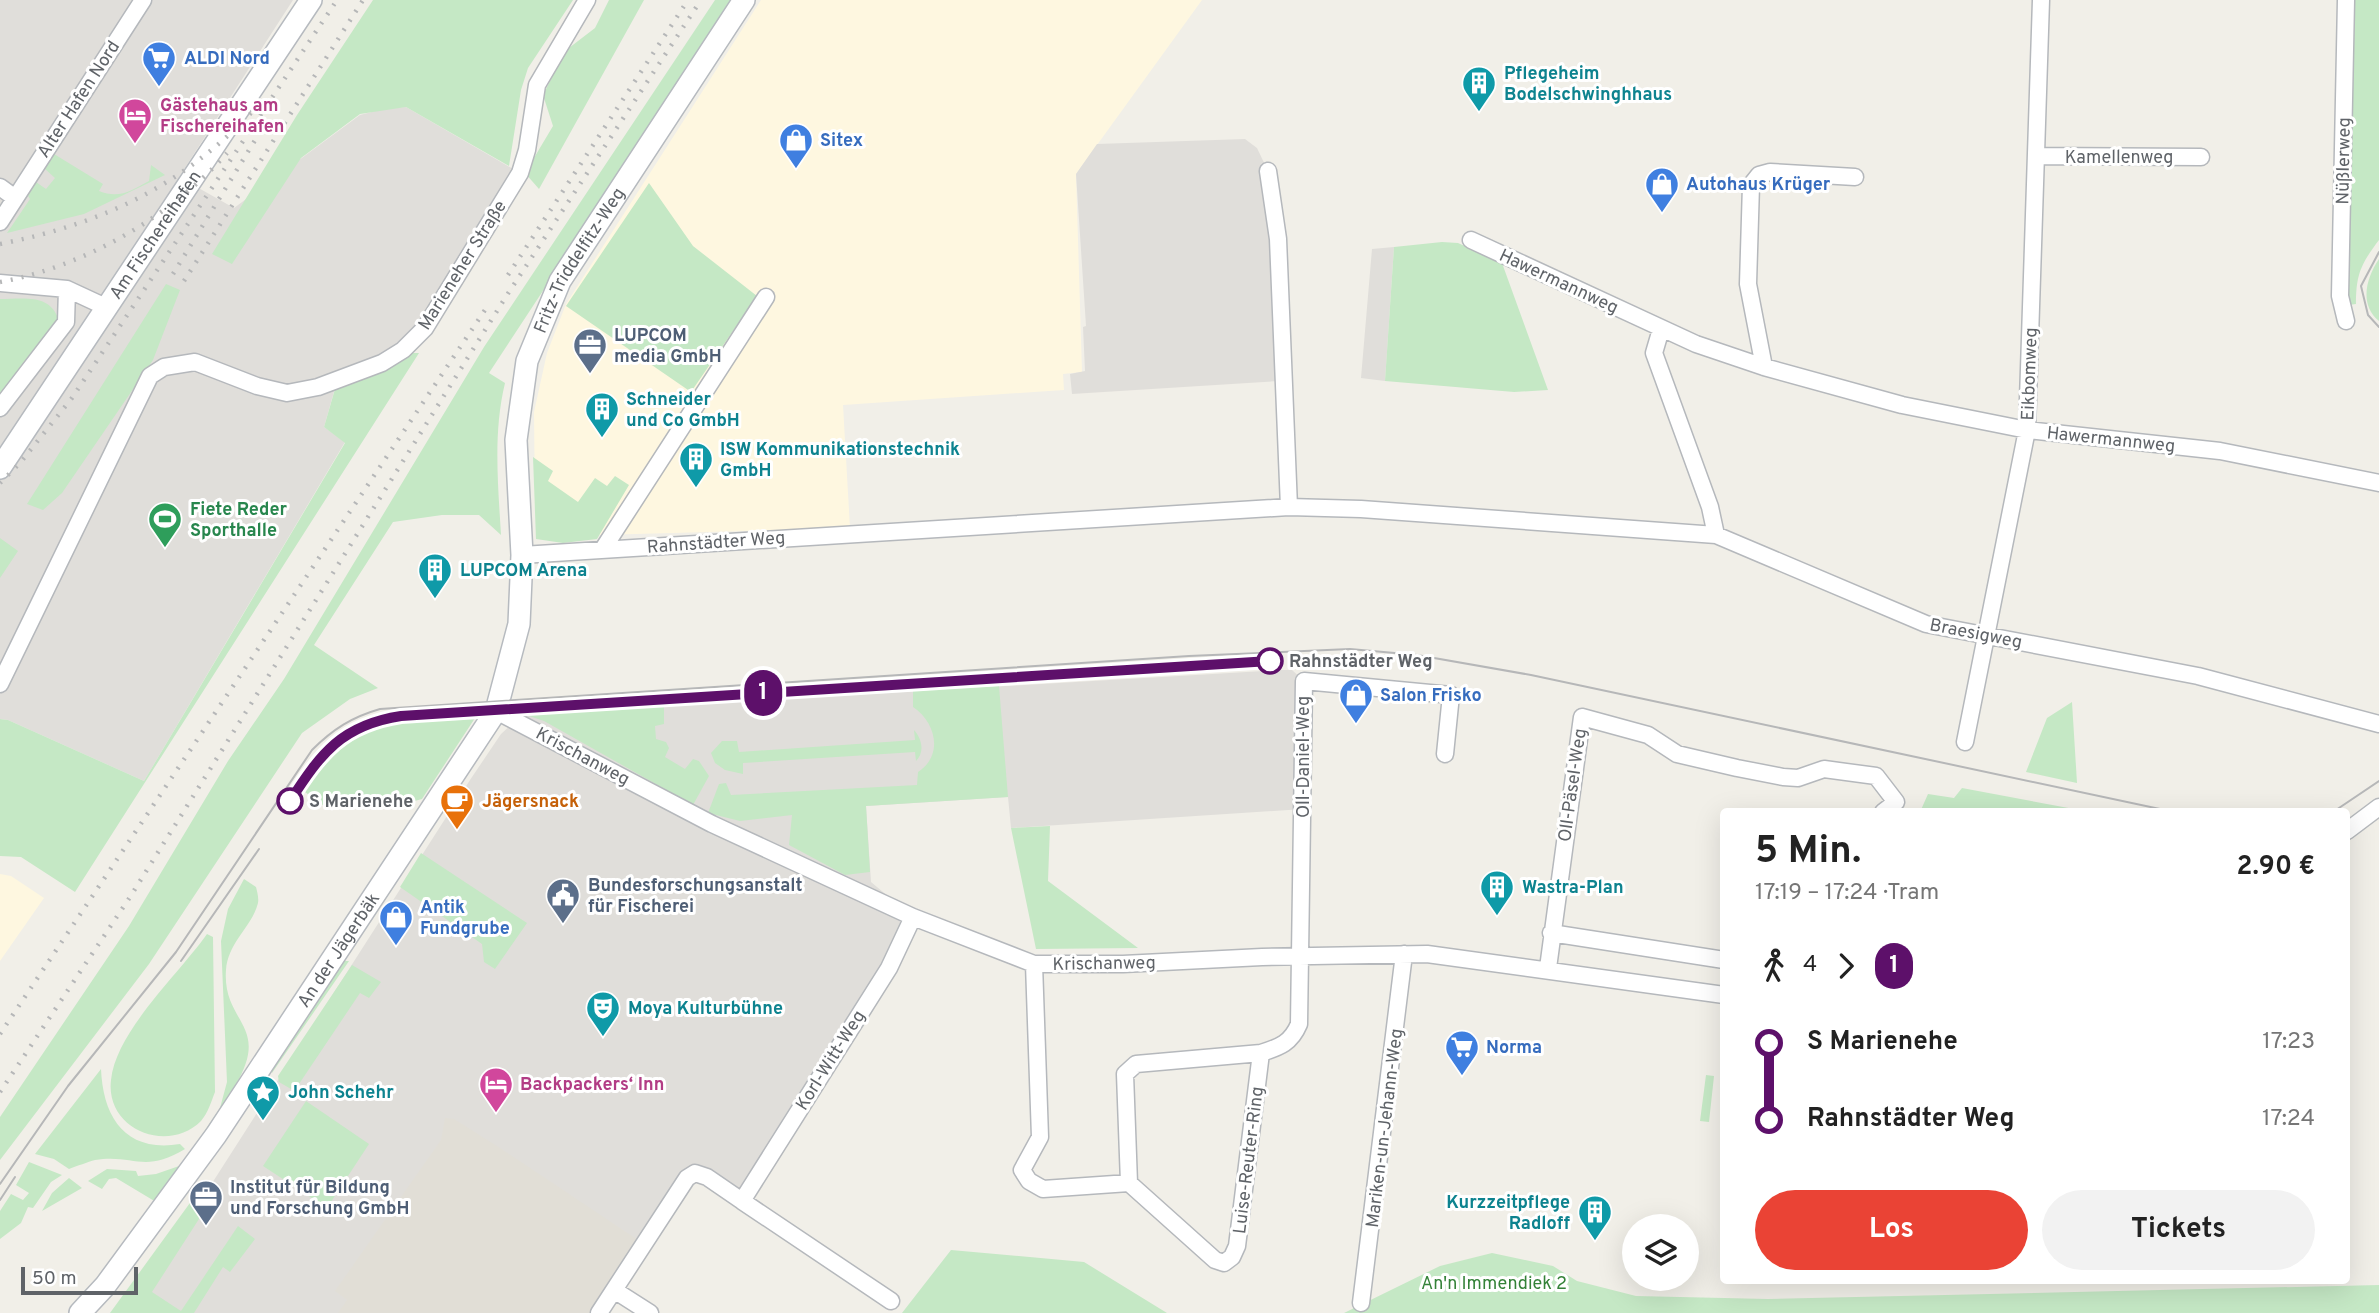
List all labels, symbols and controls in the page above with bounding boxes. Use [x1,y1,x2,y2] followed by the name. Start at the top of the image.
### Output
[33,37,126,163] street label: Alter Hafen Nord
[140,39,178,88] supermarket icon: ALDI Nord
[184,48,270,71] place label: ALDI Nord
[1504,63,1672,107] place label: Pflegeheim Bodelschwinghhaus
[1460,64,1498,113] building icon: Pflegeheim Bodelschwinghhaus
[160,95,284,139] place label: Gästehaus am Fischereihafen
[116,96,154,145] hotel icon: Gästehaus am Fischereihafen
[2332,117,2357,205] street label: Nüßlerweg
[777,121,815,170] shop icon: Sitex
[820,130,863,153] place label: Sitex
[2065,147,2173,170] street label: Kamellenweg
[1643,165,1681,214] shop icon: Autohaus Krüger
[105,167,207,304] street label: Am Fischereihafen
[1686,174,1831,197] place label: Autohaus Krüger
[530,184,631,337] street label: Fritz-Triddelfitz-Weg
[414,197,513,335] street label: Marieneher Straße
[1495,245,1622,320] street label: Hawermannweg
[614,325,722,369] place label: LUPCOM media GmbH
[571,326,609,375] office icon: LUPCOM media GmbH
[2017,327,2044,421] street label: Eikbomweg
[626,389,740,433] place label: Schneider und Co GmbH
[583,390,621,439] building icon: Schneider und Co GmbH
[2045,422,2176,459] street label: Hawermannweg
[720,439,960,483] place label: ISW Kommunikationstechnik GmbH
[677,440,715,489] building icon: ISW Kommunikationstechnik GmbH
[190,499,288,543] place label: Fiete Reder Sporthalle
[146,500,184,549] sports icon: Fiete Reder Sporthalle
[646,527,786,560] street label: Rahnstädter Weg
[416,551,454,600] building icon: LUPCOM Arena
[460,560,587,583] place label: LUPCOM Arena
[1928,614,2024,655] street label: Braesigweg
[1257,648,1283,674] marker: Rahnstädter Weg
[1289,651,1433,674] place label: Rahnstädter Weg
[740,670,786,716] line badge: 1
[1337,676,1375,725] shop icon: Salon Frisko
[758,678,768,708] text: 1
[1380,685,1482,708] place label: Salon Frisko
[1293,696,1316,818] street label: Oll-Daniel-Weg
[531,723,633,792] street label: Krischanweg
[1554,727,1593,844] street label: Oll-Päsel-Weg
[438,782,476,831] cafe icon: Jägersnack
[277,788,303,814] marker: S Marienehe
[309,791,413,814] place label: S Marienehe
[482,791,579,814] place label: Jägersnack
[1755,828,1861,877] text: 5 Min.
[2237,851,2315,884] text: 2.90 €
[1478,868,1516,917] building icon: Wastra-Plan
[588,875,803,919] place label: Bundesforschungsanstalt für Fischerei
[544,876,582,925] public building icon: Bundesforschungsanstalt für Fischerei
[1522,877,1624,900] place label: Wastra-Plan
[1755,879,1939,908] text: 17:19 – 17:24 · Tram
[293,889,386,1013] street label: An der Jägerbäk
[420,897,510,941] place label: Antik Fundgrube
[377,898,415,947] shop icon: Antik Fundgrube
[1755,947,1793,985] icon: walk
[1827,947,1865,985] icon: forward
[1803,951,1817,980] text: 4
[1889,951,1899,981] text: 1
[1052,952,1156,977] street label: Krischanweg
[584,989,622,1038] theatre icon: Moya Kulturbühne
[628,998,783,1021] place label: Moya Kulturbühne
[791,1006,871,1115] street label: Korl-Witt-Weg
[1807,1026,1958,1059] text: S Marienehe
[1362,1027,1409,1229] street label: Mariken-un-Jehann-Weg
[1443,1028,1481,1077] supermarket icon: Norma
[2262,1028,2315,1057] text: 17:23
[1486,1037,1542,1060] place label: Norma
[477,1065,515,1114] hotel icon: Backpackers‘ Inn
[244,1073,282,1122] place icon: John Schehr
[520,1074,664,1097] place label: Backpackers‘ Inn
[288,1082,394,1105] place label: John Schehr
[1229,1085,1270,1235] street label: Luise-Reuter-Ring
[1807,1103,2015,1136] text: Rahnstädter Weg
[2262,1105,2315,1134] text: 17:24
[230,1177,409,1221] place label: Institut für Bildung und Forschung GmbH
[187,1178,225,1227] office icon: Institut für Bildung und Forschung GmbH
[1755,1190,2028,1270] button: Los
[2042,1190,2315,1270] button: Tickets
[1446,1192,1570,1236] place label: Kurzzeitpflege Radloff
[1576,1193,1614,1242] building icon: Kurzzeitpflege Radloff
[1622,1214,1699,1291] map controls
[1622,1214,1699,1291] button: layers
[21,1264,138,1296] scale bar
[32,1267,77,1291] text: 50 m
[1421,1273,1567,1296] park label: An'n Immendiek 2

